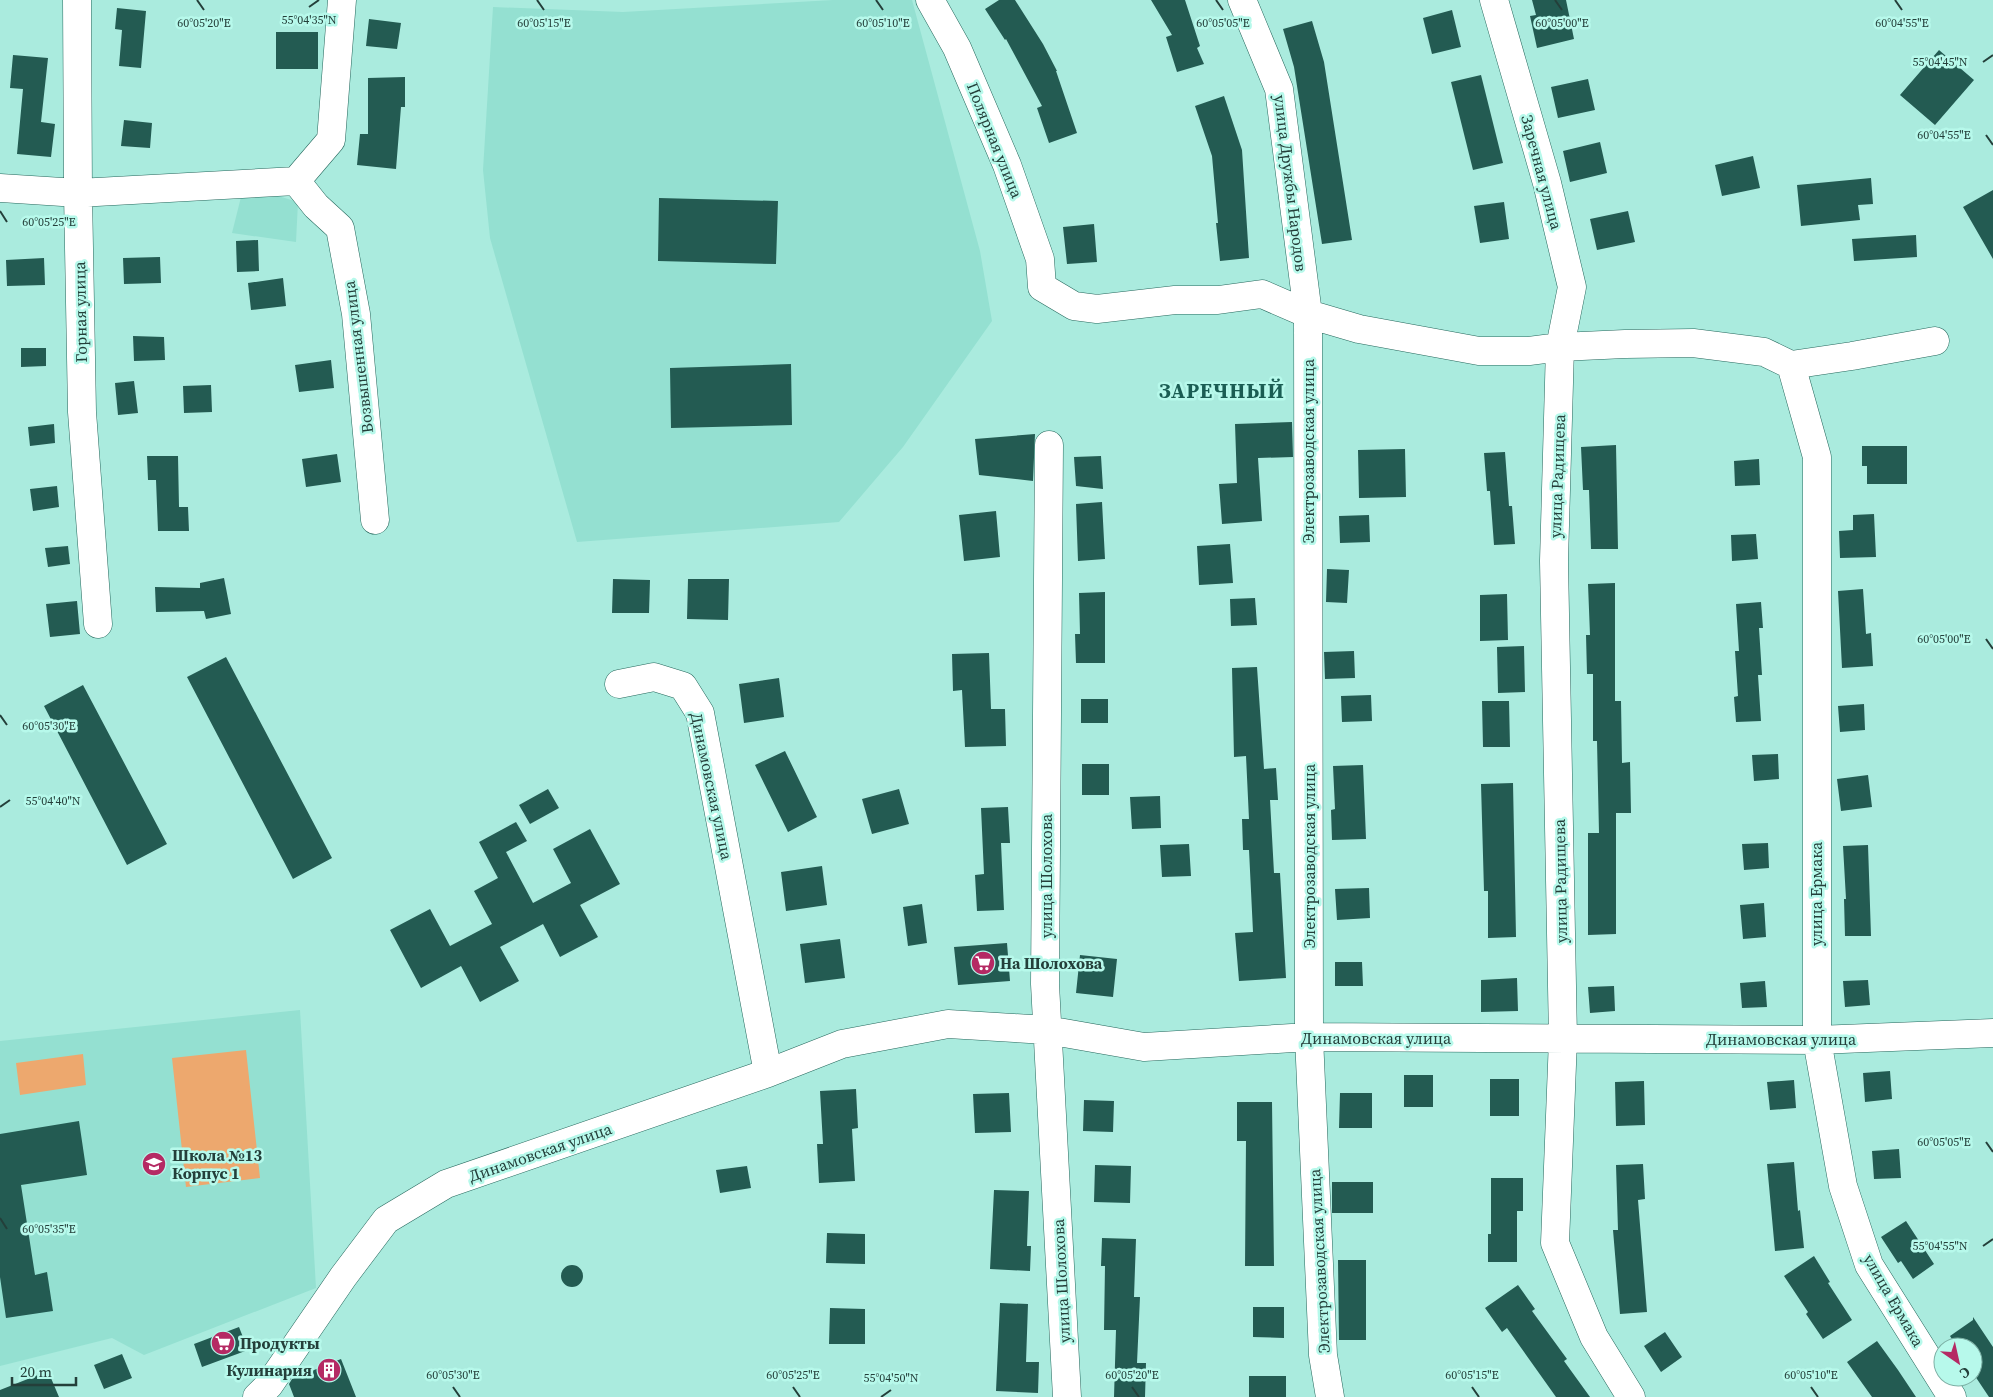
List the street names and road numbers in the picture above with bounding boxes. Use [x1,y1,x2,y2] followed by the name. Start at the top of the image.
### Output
[962,79,1029,202] street label: Полярная улица
[1269,94,1313,272] street label: улица Дружбы Народов
[1516,112,1568,233] street label: Заречная улица
[68,260,92,363] street label: Горная улица
[338,279,378,434] street label: Возвышенная улица
[1297,358,1319,543] street label: Электрозаводская улица
[1544,413,1570,538] street label: улица Радищева
[686,710,739,863] street label: Динамовская улица
[1298,763,1320,948] street label: Электрозаводская улица
[1035,813,1057,938] street label: улица Шолохова
[1548,818,1572,943] street label: улица Радищева
[1805,841,1827,946] street label: улица Ермака
[1301,1027,1452,1049] street label: Динамовская улица
[1706,1028,1857,1050] street label: Динамовская улица
[465,1117,615,1187] street label: Динамовская улица
[1303,1168,1335,1354] street label: Электрозаводская улица
[1047,1217,1075,1344] street label: улица Шолохова
[1858,1249,1930,1351] street label: улица Ермака

